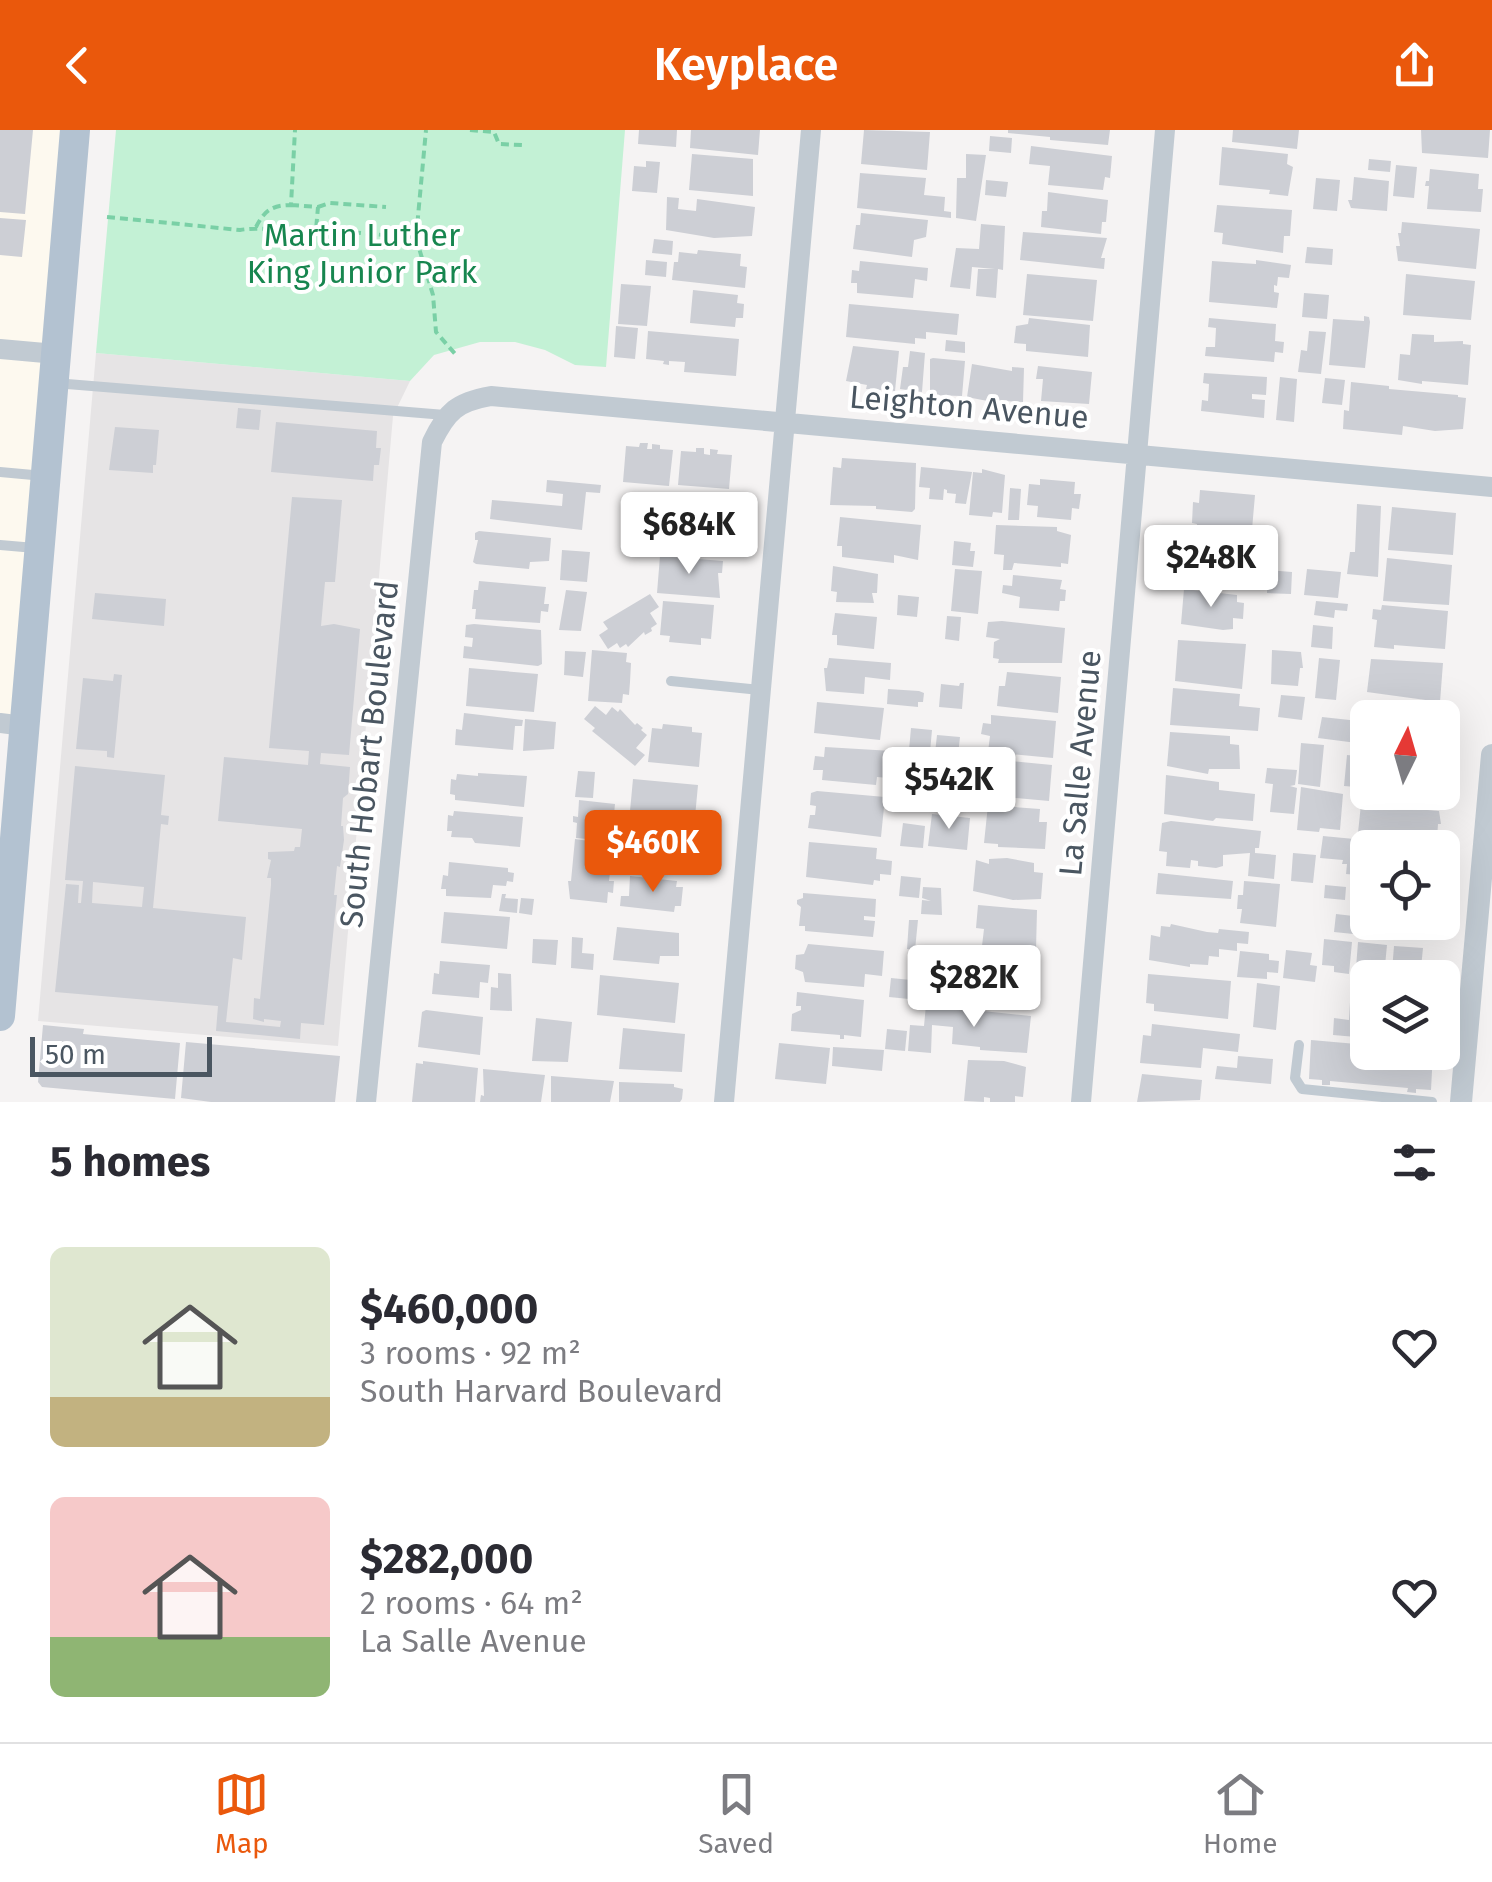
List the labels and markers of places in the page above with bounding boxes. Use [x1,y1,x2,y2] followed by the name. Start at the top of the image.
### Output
[619,492,759,577] pin: $684K
[1141,525,1281,610] pin: $248K
[879,747,1019,832] pin: $542K
[583,810,723,895] pin: $460K
[904,945,1044,1030] pin: $282K

